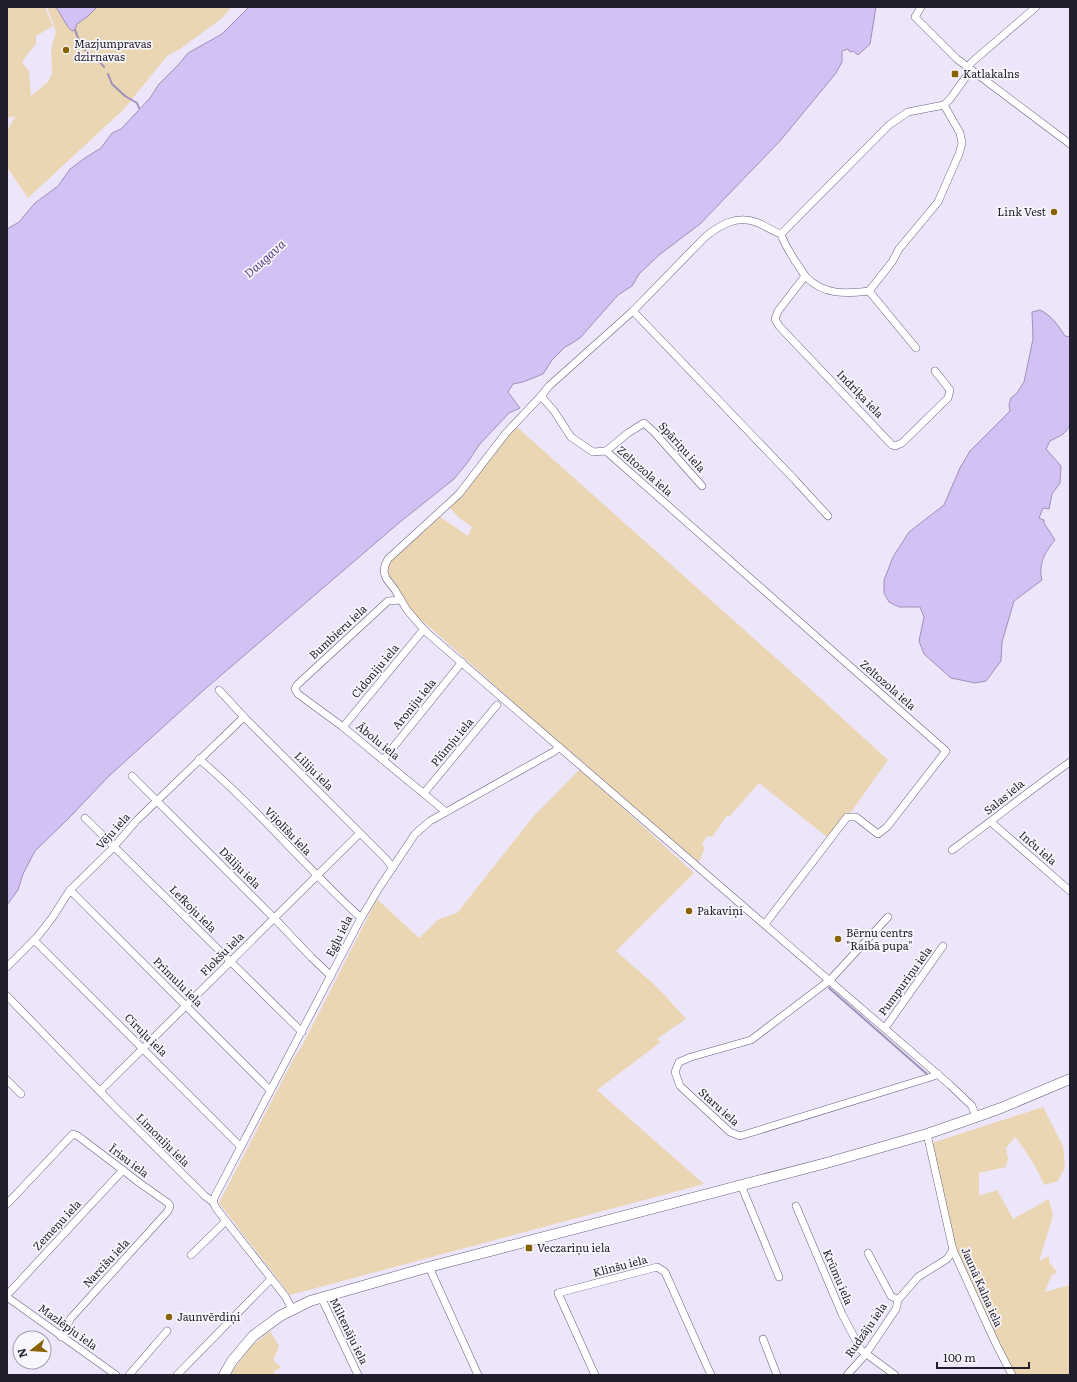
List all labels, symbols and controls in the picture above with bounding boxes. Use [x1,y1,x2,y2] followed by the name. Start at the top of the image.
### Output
[74,35,151,64] place label: Mazjumpravas dzirnavas
[61,45,71,55] marker: Mazjumpravas dzirnavas
[963,65,1019,81] place label: Katlakalns
[950,69,960,79] marker: Katlakalns
[997,203,1047,219] place label: Link Vest
[1049,207,1059,217] marker: Link Vest
[240,235,289,282] water label: Daugava
[833,366,888,422] street label: Indriķa iela
[655,418,710,476] street label: Spāriņu iela
[614,441,677,499] street label: Zeltozola iela
[305,600,370,662] street label: Bumbieru iela
[347,640,402,701] street label: Cidoniju iela
[857,655,920,713] street label: Zeltozola iela
[388,674,439,732] street label: Aroniju iela
[426,714,476,769] street label: Plūmju iela
[353,718,404,763] street label: Ābolu iela
[292,747,338,793] street label: Liliju iela
[980,775,1027,818] street label: Salas iela
[262,803,316,858] street label: Vijolīšu iela
[92,809,133,852] street label: Vēju iela
[1016,826,1061,868] street label: Inču iela
[216,843,265,892] street label: Dāliju iela
[167,881,221,935] street label: Lefkoju iela
[697,902,743,919] place label: Pakaviņi
[684,906,694,916] marker: Pakaviņi
[321,912,356,959] street label: Egļu iela
[846,924,913,953] place label: Bērnu centrs "Raibā pupa"
[196,928,247,979] street label: Flokšu iela
[833,934,843,944] marker: Bērnu centrs "Raibā pupa"
[874,943,936,1019] street label: Pumpuriņu iela
[150,953,207,1010] street label: Prīmulu iela
[121,1009,172,1060] street label: Cīruļu iela
[696,1084,744,1129] street label: Staru iela
[133,1109,194,1170] street label: Limoniju iela
[106,1140,153,1181] street label: Īrisu iela
[29,1195,85,1254] street label: Zemeņu iela
[78,1234,132,1290] street label: Narcišu iela
[537,1239,610,1256] place label: Veczariņu iela
[524,1243,534,1253] marker: Veczariņu iela
[958,1244,1008,1329] street label: Jaunā Kalna iela
[820,1246,858,1307] street label: Krūmu iela
[591,1250,649,1280] street label: Klinšu iela
[327,1294,373,1367] street label: Miltenāju iela
[36,1299,101,1353] street label: Mazlēpju iela
[840,1299,890,1360] street label: Rudzāju iela
[177,1308,241,1325] place label: Jaunvērdiņi
[164,1312,174,1322] marker: Jaunvērdiņi
[12,1330,52,1370] north arrow
[937,1344,1029,1370] scale bar
[12,1346,30,1360] text: N
[943,1348,976,1366] text: 100 m

